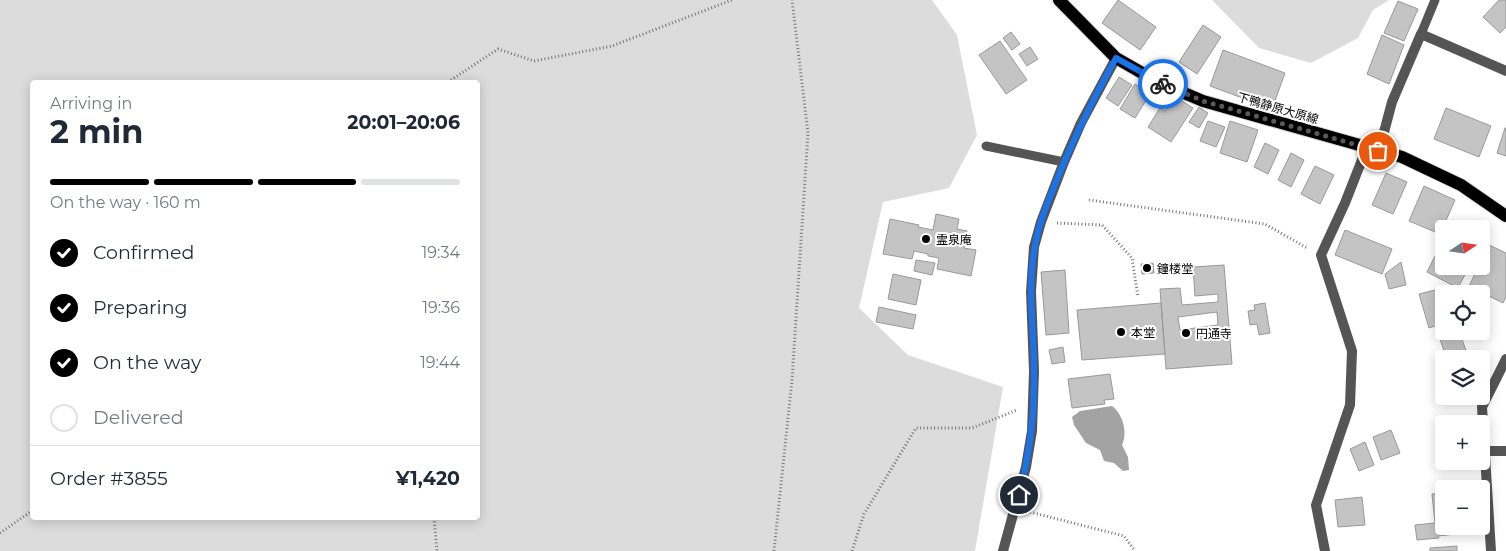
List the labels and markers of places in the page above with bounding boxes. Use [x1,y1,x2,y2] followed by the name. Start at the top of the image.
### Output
[1357,130,1399,172] pin
[936,232,972,247] place label: 霊泉庵
[920,233,932,245] marker: 霊泉庵
[1157,261,1193,276] place label: 鐘楼堂
[1141,262,1153,274] marker: 鐘楼堂
[1131,325,1155,340] place label: 本堂
[1115,326,1127,338] marker: 本堂
[1196,326,1232,341] place label: 円通寺
[1180,327,1192,339] marker: 円通寺
[998,474,1040,516] pin

